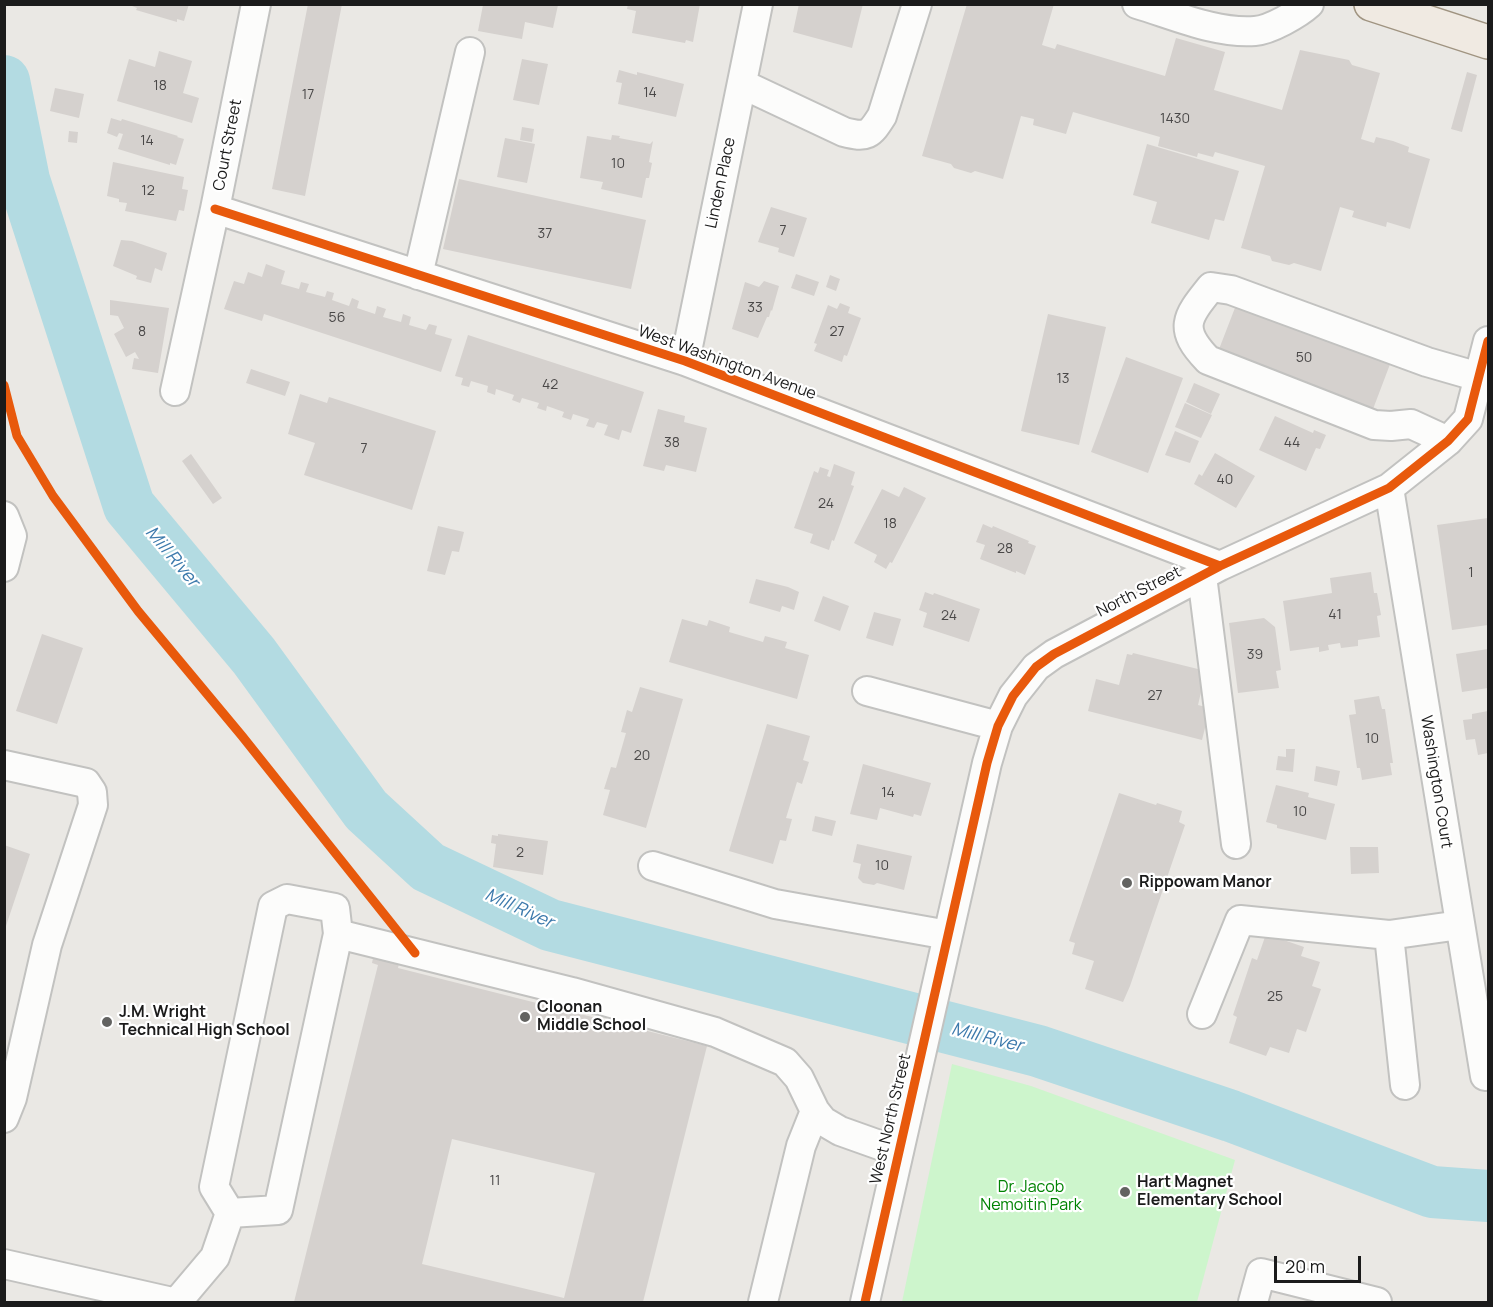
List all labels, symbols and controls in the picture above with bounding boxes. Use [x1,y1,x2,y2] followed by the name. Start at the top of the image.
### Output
[153,78,167,94] house number: 18
[643,85,657,101] house number: 14
[302,87,314,103] house number: 17
[210,98,246,192] street label: Court Street
[1160,111,1190,127] house number: 1430
[140,133,154,149] house number: 14
[702,136,740,230] street label: Linden Place
[611,156,625,172] house number: 10
[141,183,155,199] house number: 12
[779,223,787,239] house number: 7
[538,226,552,242] house number: 37
[747,300,763,316] house number: 33
[329,310,345,326] house number: 56
[635,322,819,404] street label: West Washington Avenue
[138,324,146,340] house number: 8
[829,324,845,340] house number: 27
[1296,350,1312,366] house number: 50
[1056,371,1070,387] house number: 13
[542,377,558,393] house number: 42
[664,435,680,451] house number: 38
[1284,435,1300,451] house number: 44
[360,441,368,457] house number: 7
[1217,472,1233,488] house number: 40
[818,496,834,512] house number: 24
[883,516,897,532] house number: 18
[140,522,204,592] water label: Mill River
[997,541,1013,557] house number: 28
[1094,562,1184,622] street label: North Street
[1468,565,1474,581] house number: 1
[1328,607,1342,623] house number: 41
[941,608,957,624] house number: 24
[1247,647,1263,663] house number: 39
[1147,688,1163,704] house number: 27
[1416,714,1456,850] street label: Washington Court
[1365,731,1379,747] house number: 10
[634,748,650,764] house number: 20
[881,785,895,801] house number: 14
[1293,804,1307,820] house number: 10
[516,845,524,861] house number: 2
[875,858,889,874] house number: 10
[1139,873,1272,893] place label: Rippowam Manor
[1120,876,1134,890] marker: Rippowam Manor
[481,884,557,934] water label: Mill River
[1267,989,1283,1005] house number: 25
[537,998,646,1036] place label: Cloonan Middle School
[119,1003,290,1041] place label: J.M. Wright Technical High School
[518,1010,532,1024] marker: Cloonan Middle School
[100,1015,114,1029] marker: J.M. Wright Technical High School
[949,1019,1025,1057] water label: Mill River
[867,1052,915,1186] street label: West North Street
[490,1173,500,1189] house number: 11
[1137,1173,1282,1211] place label: Hart Magnet Elementary School
[980,1178,1082,1216] park label: Dr. Jacob Nemoitin Park
[1118,1185,1132,1199] marker: Hart Magnet Elementary School
[1277,1244,1364,1282] scale bar
[1285,1254,1325,1278] text: 20 m

